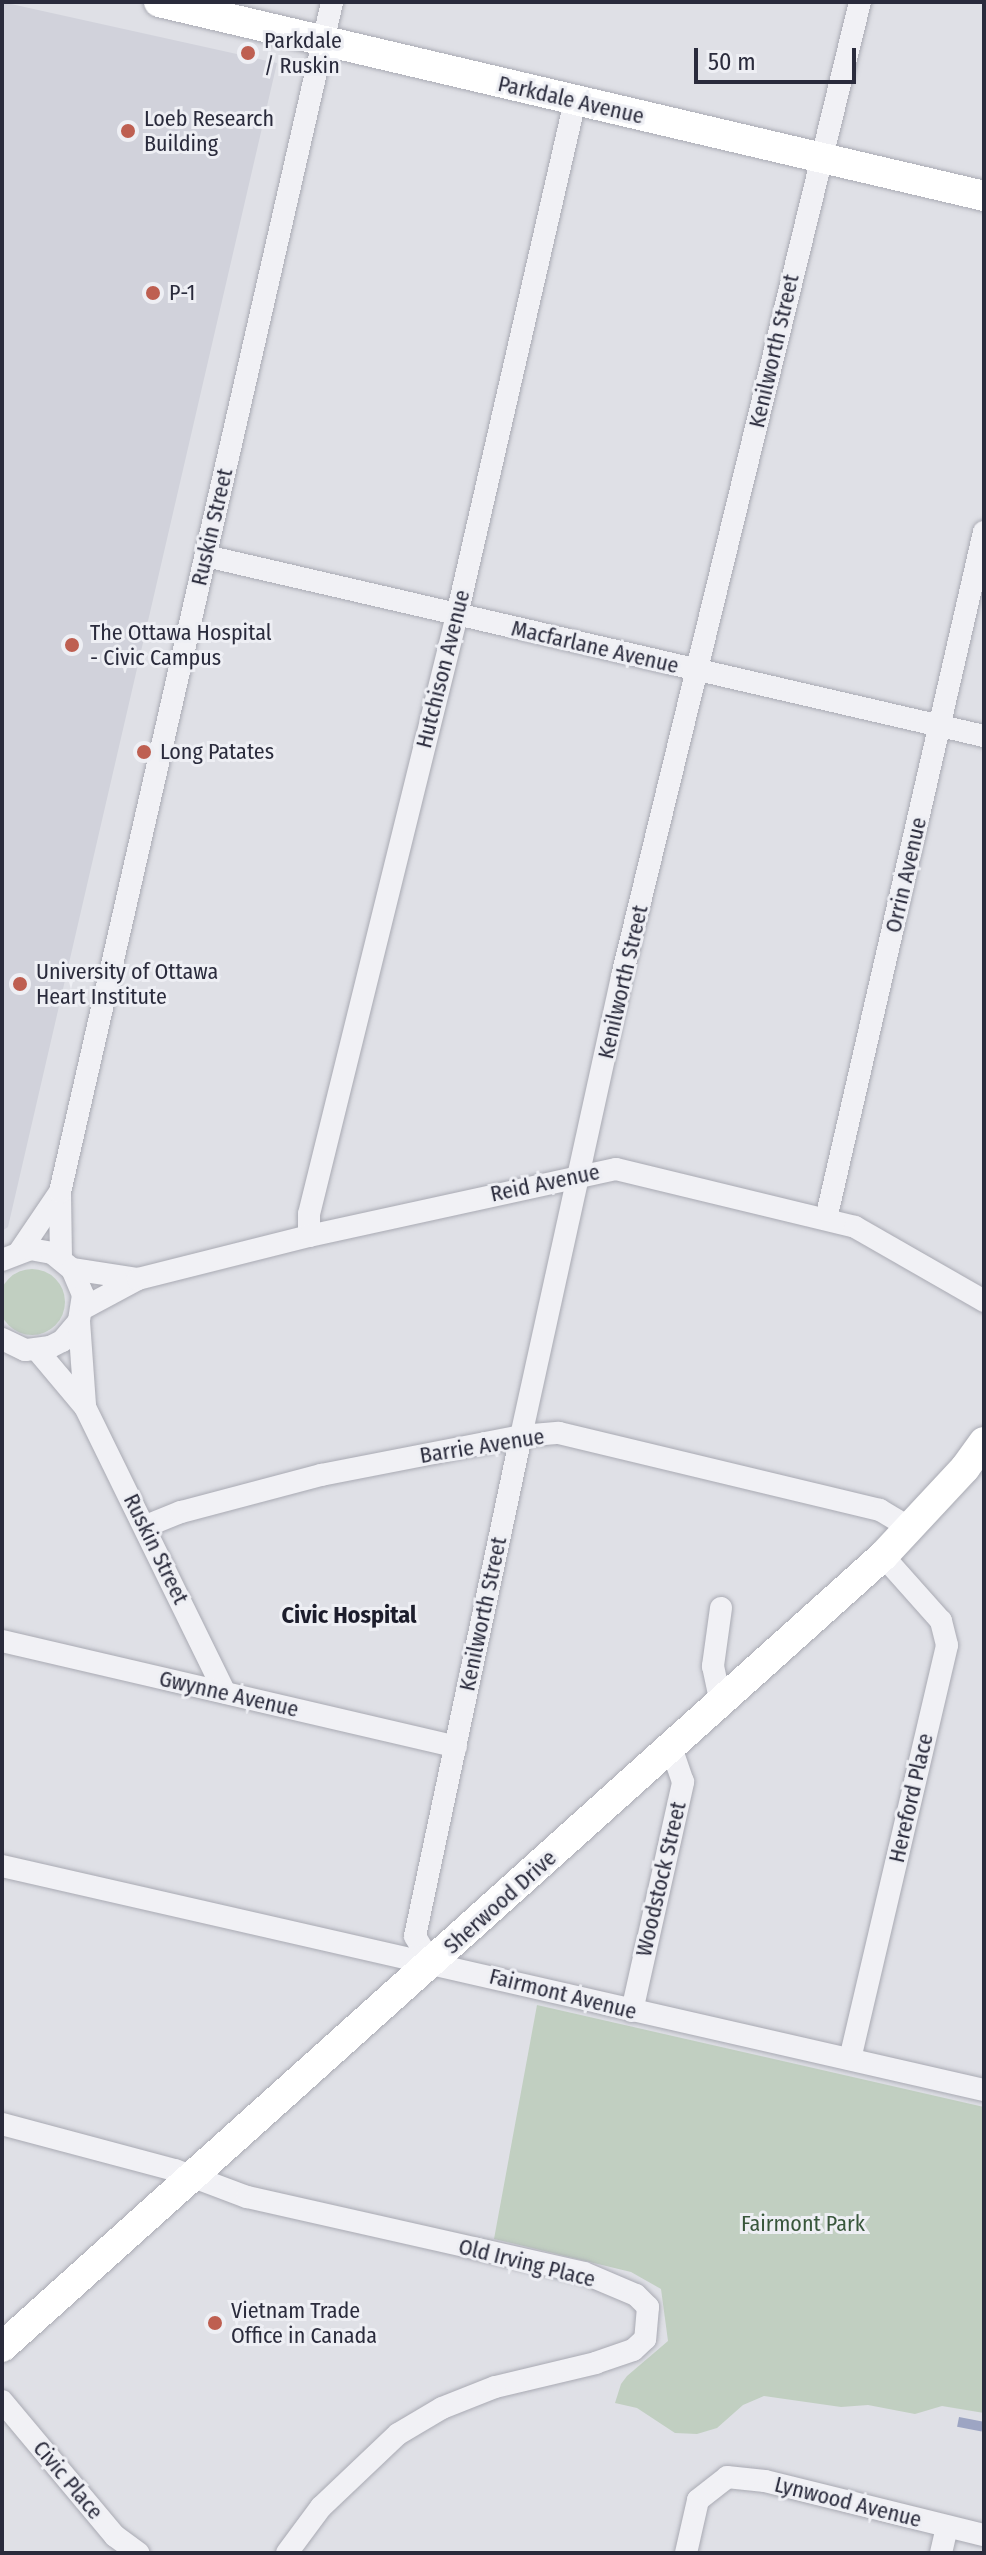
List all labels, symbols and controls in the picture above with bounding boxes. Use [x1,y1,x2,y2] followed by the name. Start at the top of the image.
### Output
[264,27,342,78] place label: Parkdale / Ruskin
[698,32,860,82] scale bar
[239,44,257,62] marker: Parkdale / Ruskin
[708,48,756,76] text: 50 m
[495,70,647,130] street label: Parkdale Avenue
[144,105,274,156] place label: Loeb Research Building
[119,122,137,140] marker: Loeb Research Building
[743,272,805,430] street label: Kenilworth Street
[169,280,195,306] place label: P-1
[144,284,162,302] marker: P-1
[186,466,238,588] street label: Ruskin Street
[411,587,475,751] street label: Hutchison Avenue
[509,615,681,679] street label: Macfarlane Avenue
[90,619,272,670] place label: The Ottawa Hospital - Civic Campus
[61,634,83,656] marker: The Ottawa Hospital - Civic Campus
[160,739,274,765] place label: Long Patates
[135,743,153,761] marker: Long Patates
[880,815,932,935] street label: Orrin Avenue
[592,903,654,1061] street label: Kenilworth Street
[36,958,218,1010] place label: University of Ottawa Heart Institute
[11,975,29,993] marker: University of Ottawa Heart Institute
[488,1159,602,1207] street label: Reid Avenue
[418,1423,546,1469] street label: Barrie Avenue
[118,1489,194,1609] street label: Ruskin Street
[454,1535,512,1693] street label: Kenilworth Street
[281,1602,417,1630] district label: Civic Hospital
[157,1665,301,1723] street label: Gwynne Avenue
[883,1731,939,1865] street label: Hereford Place
[630,1799,692,1959] street label: Woodstock Street
[438,1845,562,1959] street label: Sherwood Drive
[487,1963,639,2025] street label: Fairmont Avenue
[741,2211,865,2237] park label: Fairmont Park
[456,2233,598,2293] street label: Old Irving Place
[231,2297,377,2348] place label: Vietnam Trade Office in Canada
[206,2314,224,2332] marker: Vietnam Trade Office in Canada
[28,2435,108,2525] street label: Civic Place
[772,2471,924,2533] street label: Lynwood Avenue

